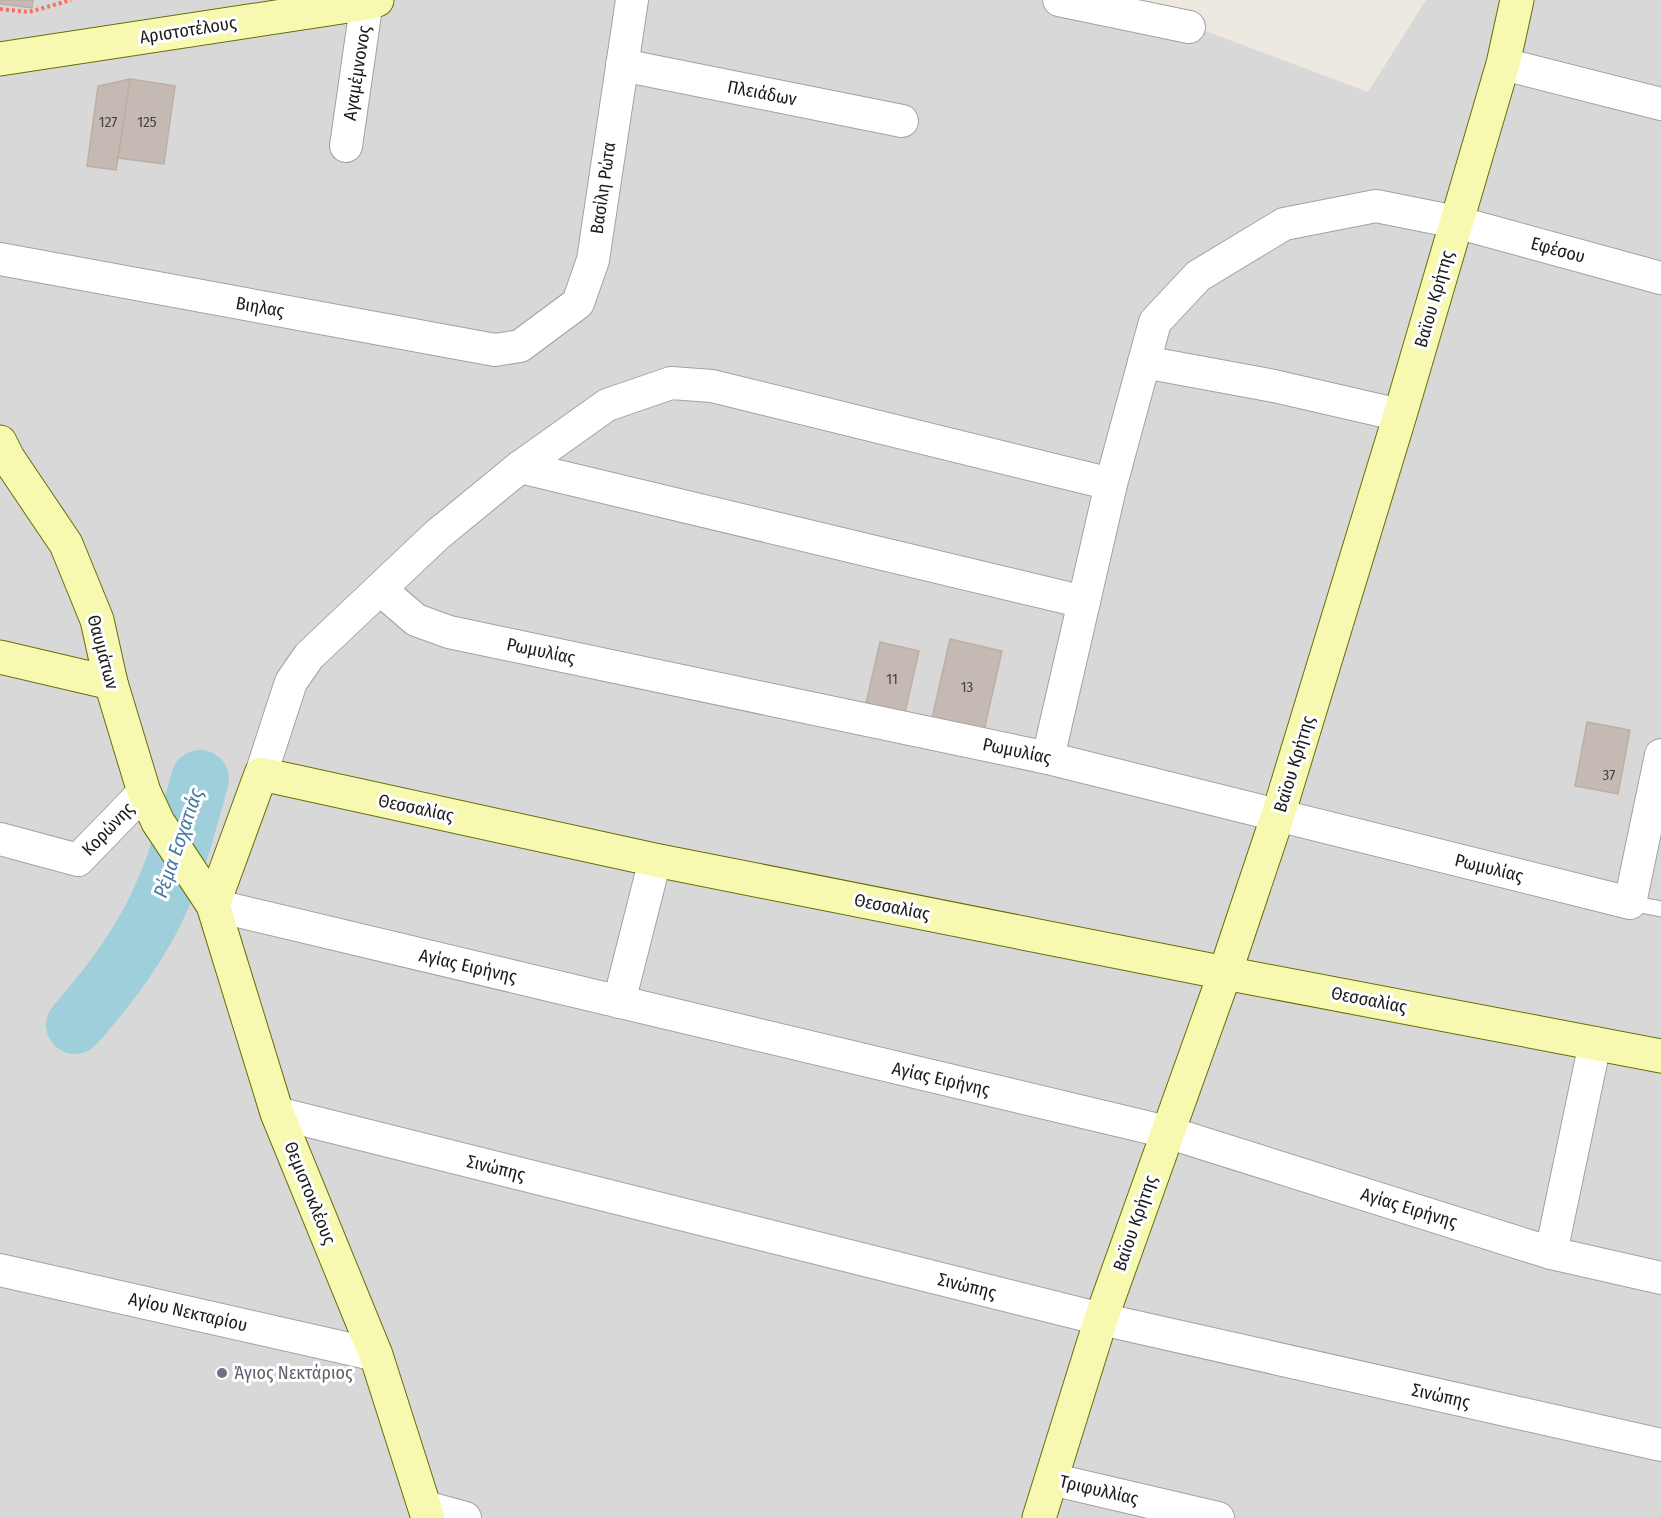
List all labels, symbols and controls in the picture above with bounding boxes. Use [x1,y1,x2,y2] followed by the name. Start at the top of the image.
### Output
[138,11,238,49] street label: Αριστοτέλους
[339,24,375,122] street label: Αγαμέμνονος
[725,76,799,111] street label: Πλειάδων
[99,113,117,131] house number: 127
[137,113,157,131] house number: 125
[586,141,620,235] street label: Βασίλη Ρώτα
[1528,232,1588,268] street label: Εφέσου
[1410,248,1458,350] street label: Βαϊου Κρήτης
[234,292,286,322] street label: Βιηλας
[83,612,124,692] street label: Θαυμάτων
[505,633,578,669] street label: Ρωμυλίας
[886,670,898,688] house number: 11
[961,678,974,696] house number: 13
[1269,713,1319,815] street label: Βαϊου Κρήτης
[981,733,1054,769] street label: Ρωμυλίας
[1603,766,1615,784] house number: 37
[148,785,208,901] water label: Ρέμα Εσχατιάς
[376,789,456,827] street label: Θεσσαλίας
[77,797,139,860] street label: Κορώνης
[1453,849,1526,887] street label: Ρωμυλίας
[852,889,932,925] street label: Θεσσαλίας
[417,944,519,988] street label: Αγίας Ειρήνης
[1329,982,1409,1018] street label: Θεσσαλίας
[890,1057,992,1101] street label: Αγίας Ειρήνης
[279,1138,341,1248] street label: Θεμιστοκλέους
[465,1150,528,1186] street label: Σινώπης
[1108,1172,1162,1274] street label: Βαϊου Κρήτης
[1358,1183,1460,1233] street label: Αγίας Ειρήνης
[936,1268,999,1304] street label: Σινώπης
[126,1288,250,1336] street label: Αγίου Νεκταρίου
[234,1362,353,1384] place label: Άγιος Νεκτάριος
[215,1366,229,1380] marker: Άγιος Νεκτάριος
[1410,1379,1473,1413] street label: Σινώπης
[1057,1470,1141,1510] street label: Τριφυλλίας

